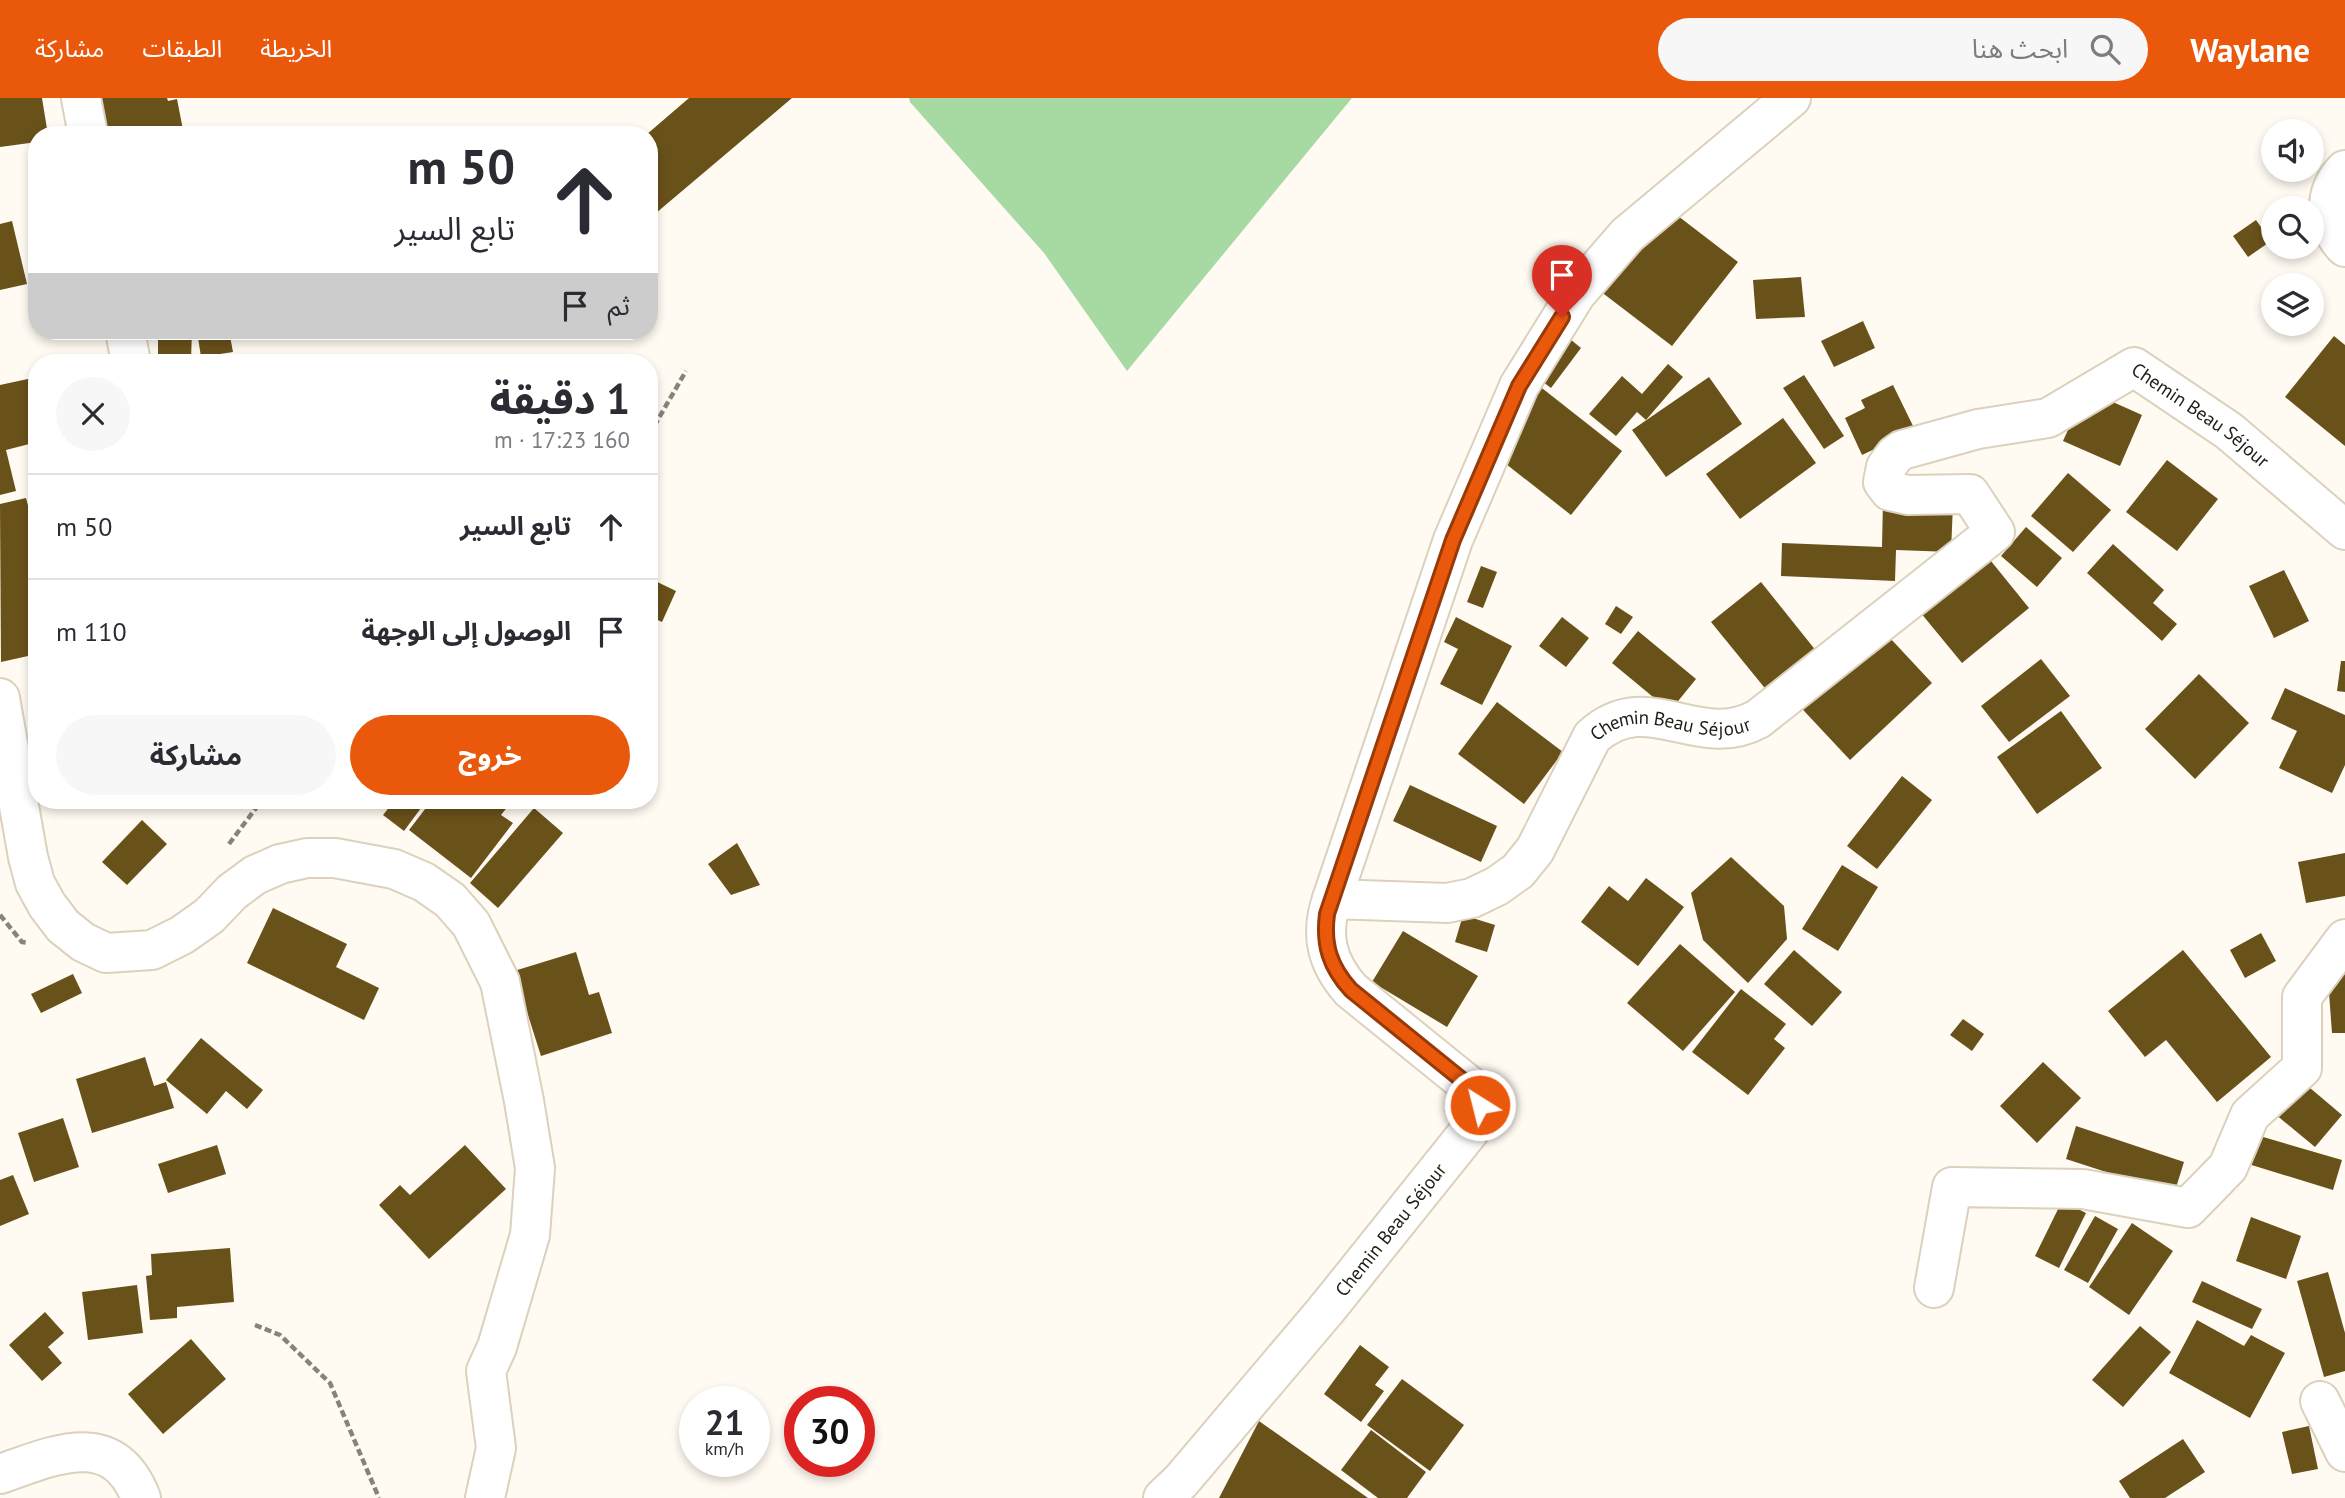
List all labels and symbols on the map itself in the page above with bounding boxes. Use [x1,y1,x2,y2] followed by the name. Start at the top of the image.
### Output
[1532,245,1592,317] pin
[2127,357,2275,473] street label: Chemin Beau Séjour
[1585,705,1754,746] street label: Chemin Beau Séjour
[1443,1068,1517,1142] position arrow
[1330,1158,1451,1301] street label: Chemin Beau Séjour
[784,1386,875,1477] speed limit sign: 30

